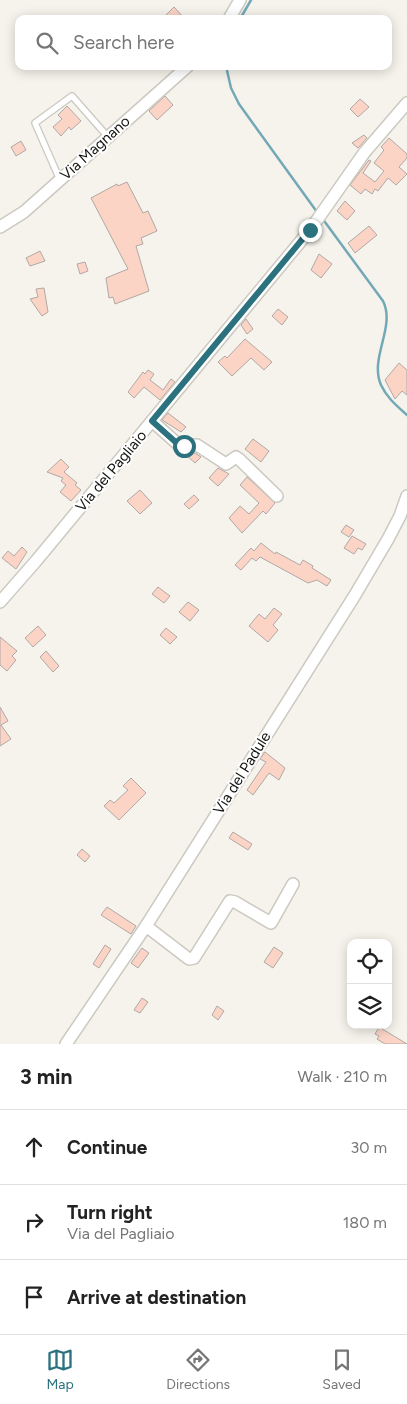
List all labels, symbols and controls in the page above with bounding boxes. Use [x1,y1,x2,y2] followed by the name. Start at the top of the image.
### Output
[15,15,392,70] search box
[33,29,61,57] icon: search
[73,31,175,54] text: Search here
[56,112,134,184] street label: Via Magnano
[299,219,322,242] route end
[72,426,150,515] street label: Via del Pagliaio
[173,435,196,458] route start
[209,728,275,818] street label: Via del Padule
[347,939,392,1029] map controls
[347,939,392,984] button: locate
[347,984,392,1029] button: layers
[20,1064,72,1089] text: 3 min
[298,1067,387,1086] text: Walk · 210 m
[20,1133,48,1161] icon: ahead
[67,1136,147,1159] text: Continue
[350,1138,387,1157] text: 30 m
[67,1201,153,1224] text: Turn right
[20,1208,48,1236] icon: right
[343,1213,387,1232] text: 180 m
[67,1224,175,1243] text: Via del Pagliaio
[20,1283,48,1311] icon: arrive
[67,1286,246,1309] text: Arrive at destination
[46,1346,74,1393] tab: Map
[166,1346,230,1393] tab: Directions
[322,1346,361,1393] tab: Saved

